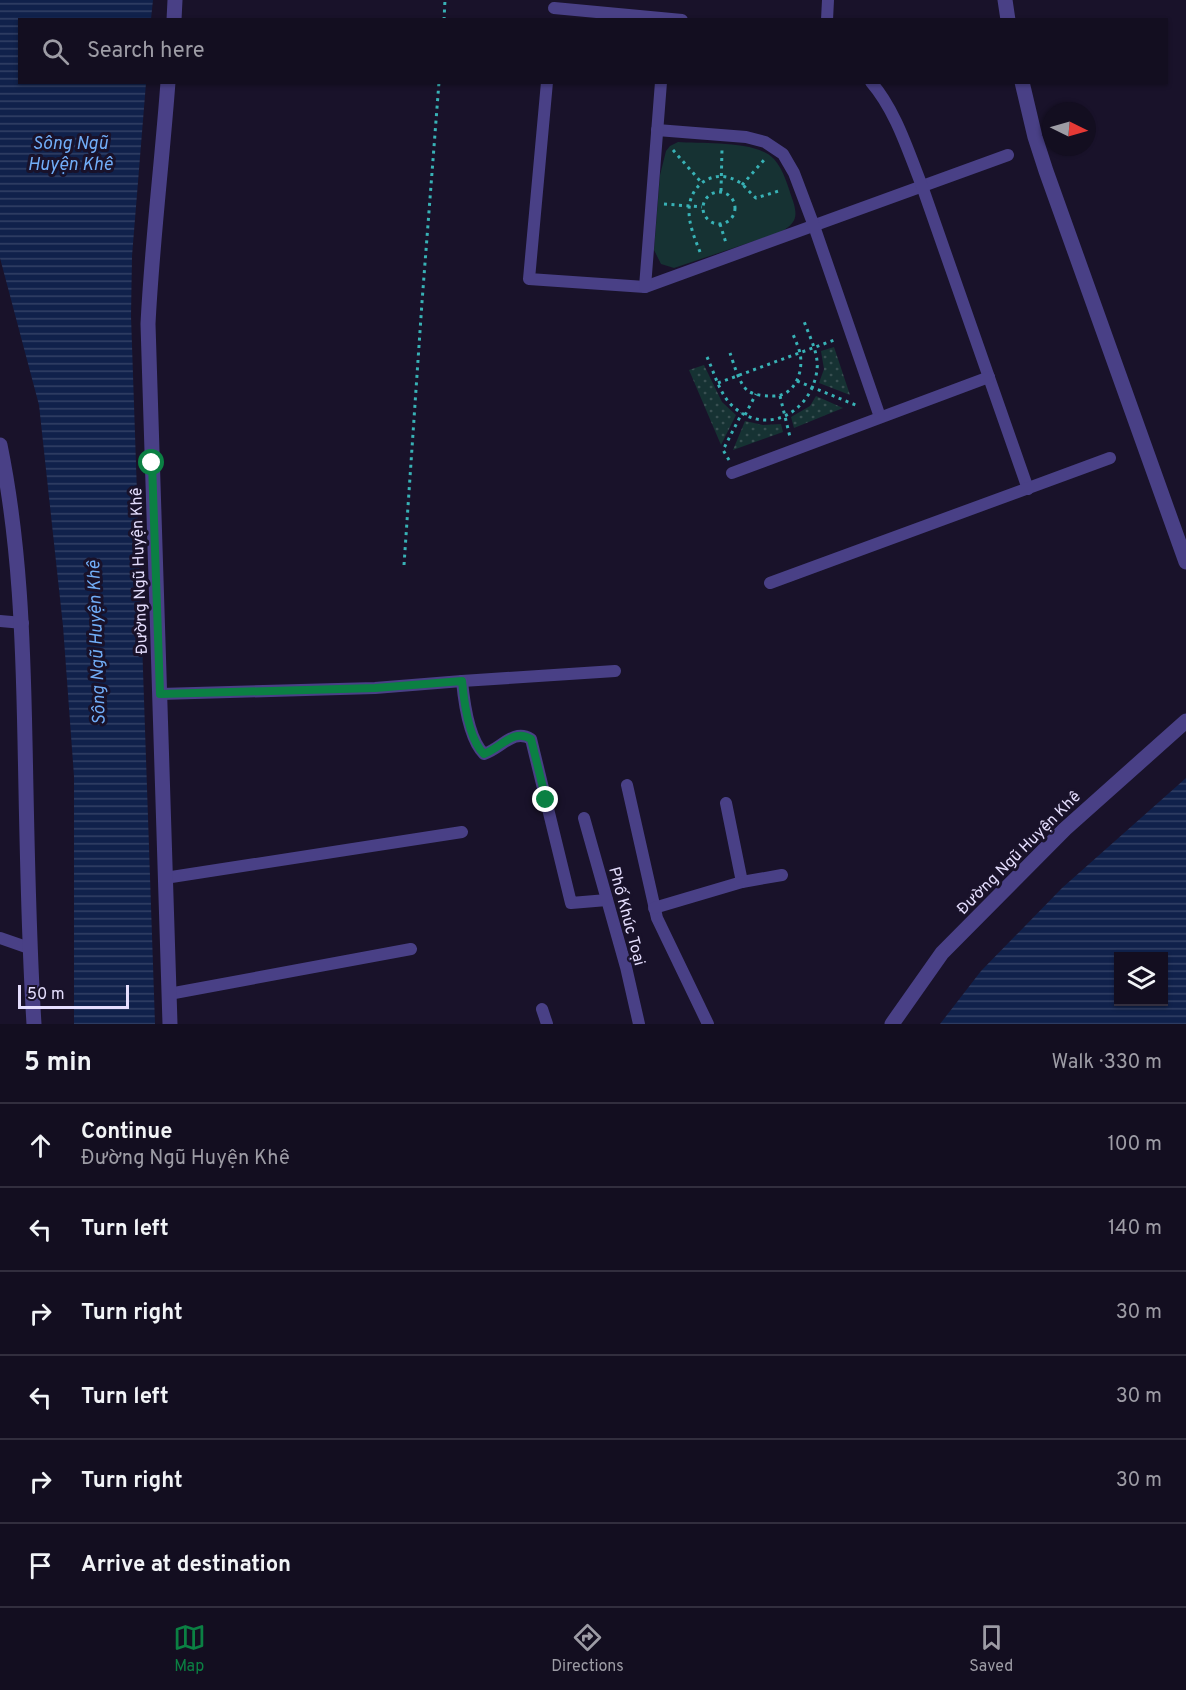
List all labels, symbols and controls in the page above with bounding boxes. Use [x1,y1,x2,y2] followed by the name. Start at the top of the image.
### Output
[18,18,1168,84] search box
[39,35,72,68] icon: search
[87,38,205,65] text: Search here
[1042,102,1096,156] north arrow
[27,133,113,177] water label: Sông Ngũ Huyện Khê
[138,449,164,475] route start
[127,487,153,655] street label: Đường Ngũ Huyện Khê
[83,560,112,726] water label: Sông Ngũ Huyện Khê
[532,786,558,812] route end
[953,787,1086,920] street label: Đường Ngũ Huyện Khê
[603,865,650,968] street label: Phố Khúc Toại
[1114,952,1168,1006] map controls
[1114,952,1168,1006] button: layers
[18,982,129,1010] scale bar
[27,985,65,1005] text: 50 m
[24,1047,92,1080] text: 5 min
[1052,1050,1162,1076] text: Walk · 330 m
[81,1119,172,1146] text: Continue
[24,1129,57,1162] icon: ahead
[1107,1132,1162,1158] text: 100 m
[81,1146,290,1172] text: Đường Ngũ Huyện Khê
[24,1213,57,1246] icon: left
[81,1216,169,1243] text: Turn left
[1108,1216,1162,1242] text: 140 m
[24,1297,57,1330] icon: right
[81,1300,183,1327] text: Turn right
[1116,1300,1162,1326] text: 30 m
[24,1381,57,1414] icon: left
[81,1384,169,1411] text: Turn left
[1116,1384,1162,1410] text: 30 m
[24,1465,57,1498] icon: right
[81,1468,183,1495] text: Turn right
[1116,1468,1162,1494] text: 30 m
[24,1549,57,1582] icon: arrive
[81,1552,291,1579] text: Arrive at destination
[173,1621,206,1677] tab: Map
[551,1621,624,1677] tab: Directions
[969,1621,1013,1677] tab: Saved

